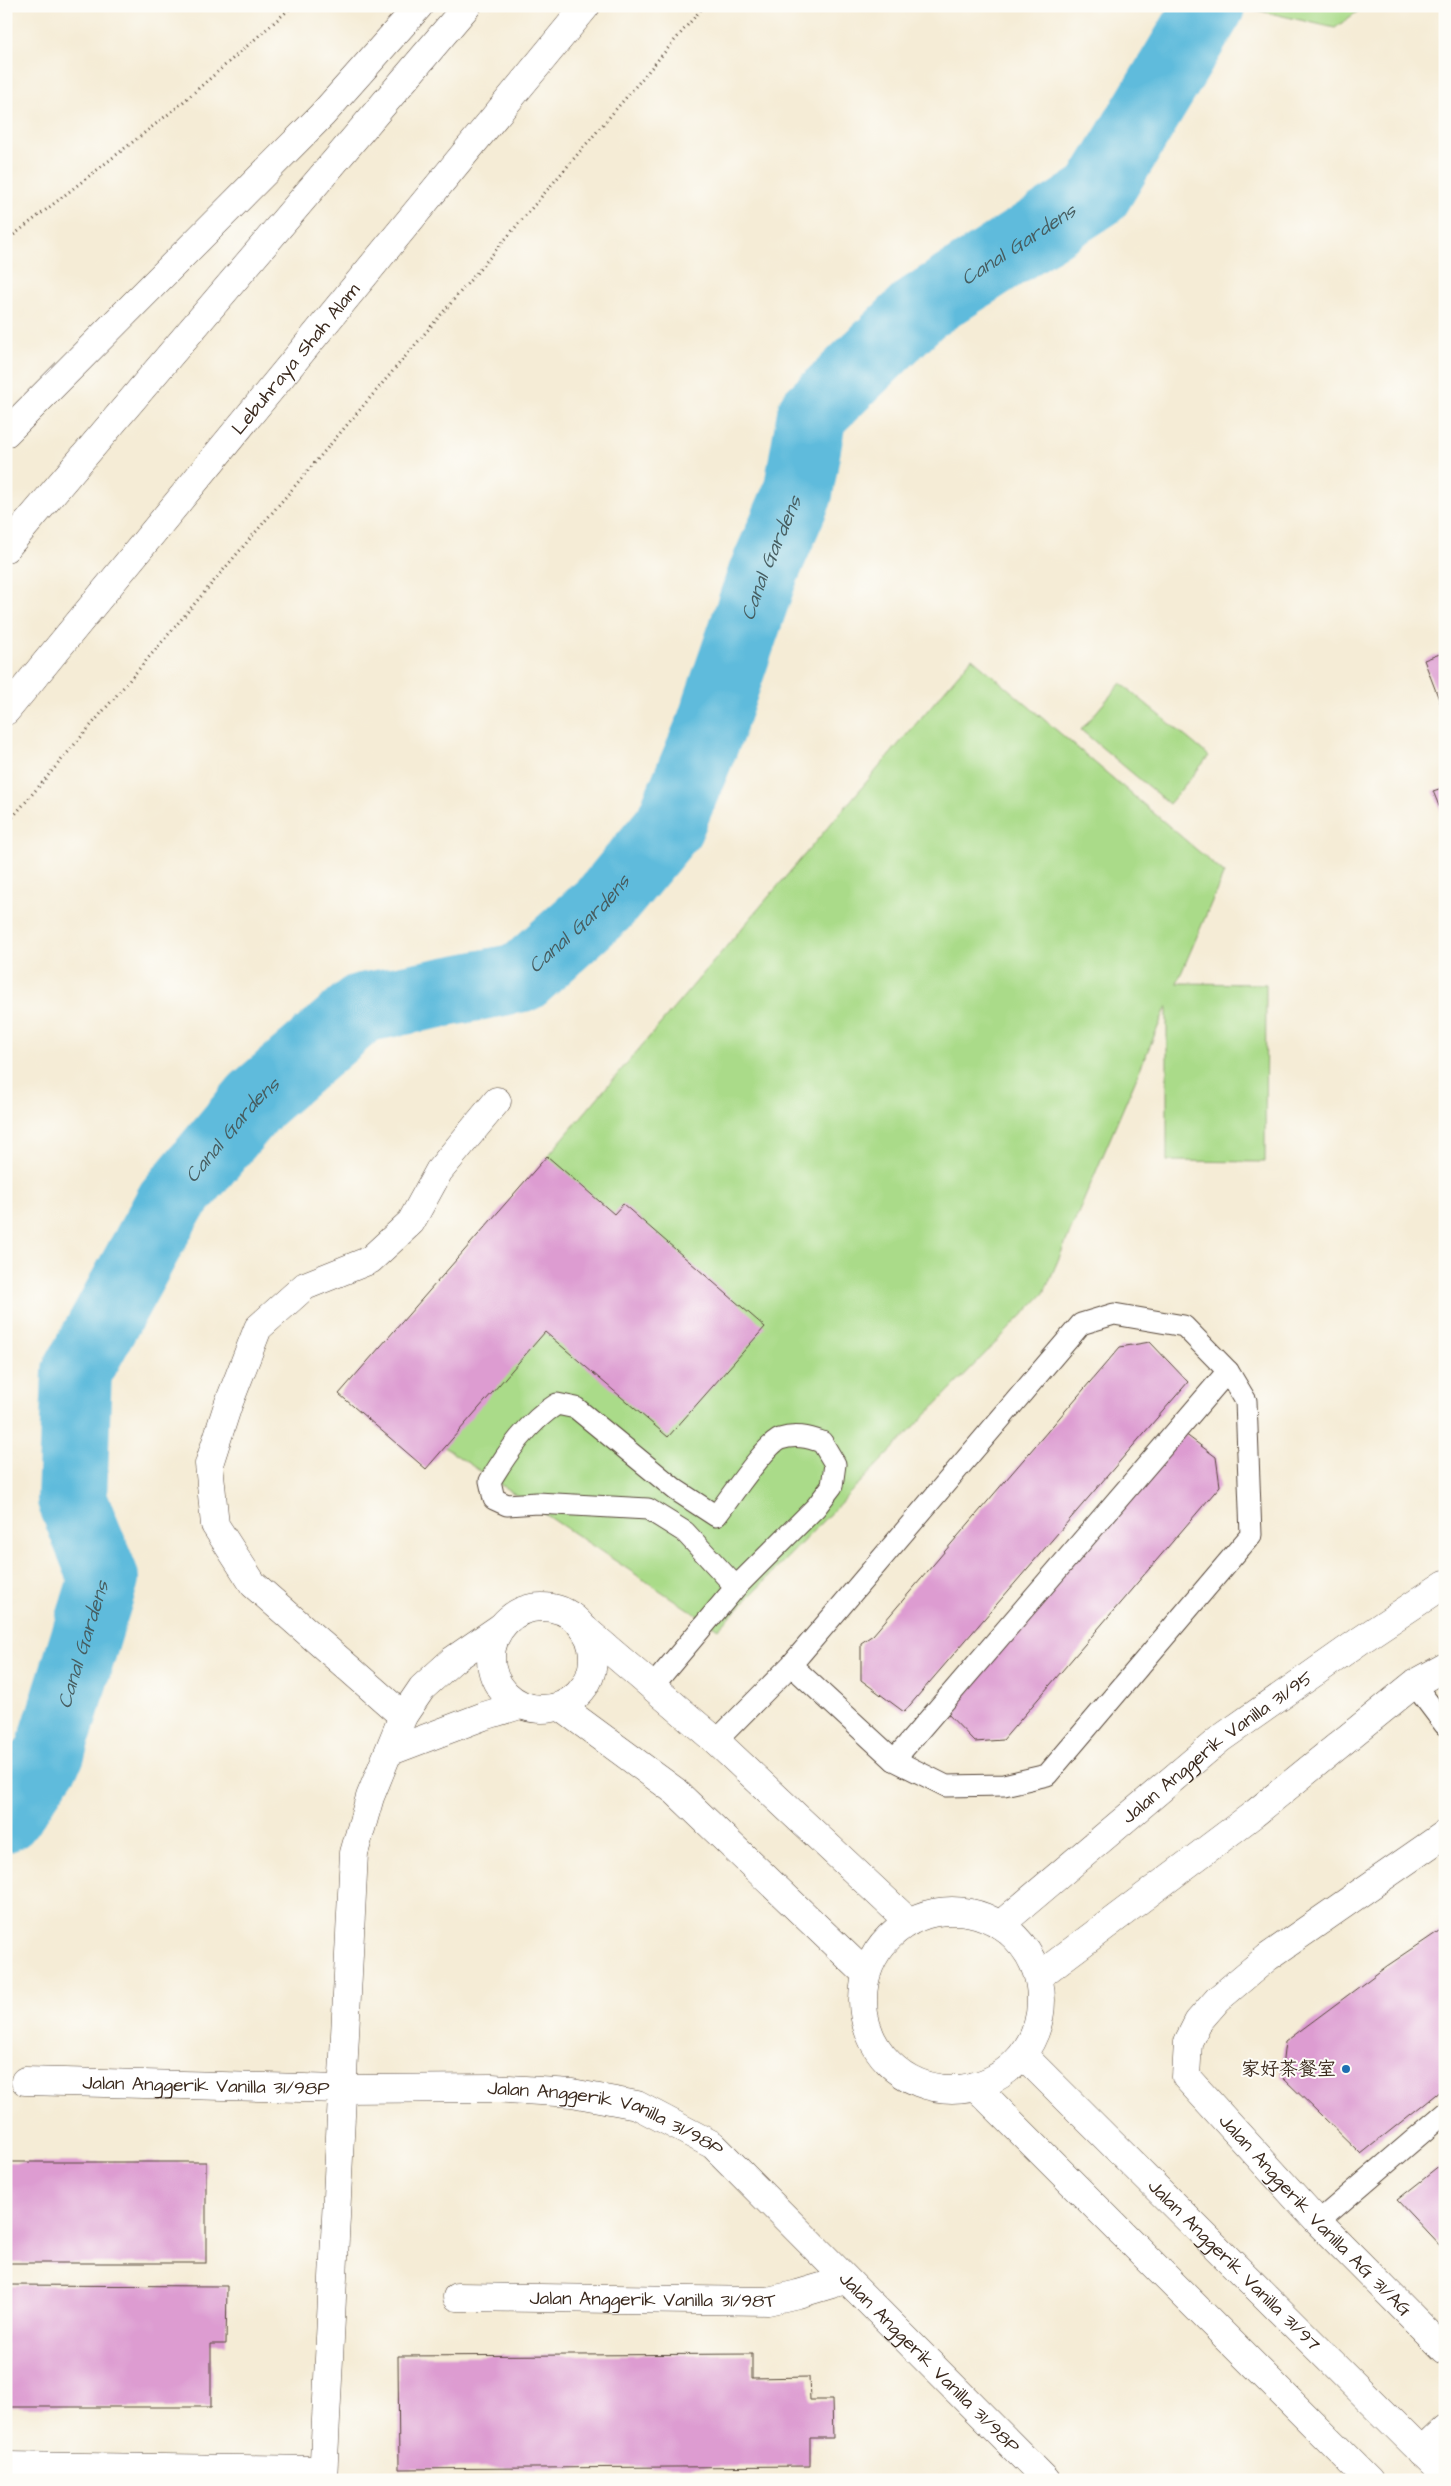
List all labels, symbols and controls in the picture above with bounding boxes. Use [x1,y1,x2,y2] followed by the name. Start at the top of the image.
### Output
[956,197,1082,293] water label: Canal Gardens
[225,277,366,440] street label: Lebuhraya Shah Alam
[734,491,809,624] water label: Canal Gardens
[522,868,637,980] water label: Canal Gardens
[178,1071,287,1189] water label: Canal Gardens
[51,1577,117,1712] water label: Canal Gardens
[1116,1664,1319,1830] street label: Jalan Anggerik Vanilla 31/95
[1241,2056,1336,2083] place label: 家好茶餐室
[1340,2063,1352,2075] marker: 家好茶餐室
[82,2069,330,2102] street label: Jalan Anggerik Vanilla 31/98P
[487,2074,730,2162] street label: Jalan Anggerik Vanilla 31/98P
[1213,2108,1418,2323] street label: Jalan Anggerik Vanilla AG 31/AG
[1142,2173,1327,2358] street label: Jalan Anggerik Vanilla 31/97
[833,2265,1026,2460] street label: Jalan Anggerik Vanilla 31/98P
[529,2284,779,2315] street label: Jalan Anggerik Vanilla 31/98T

